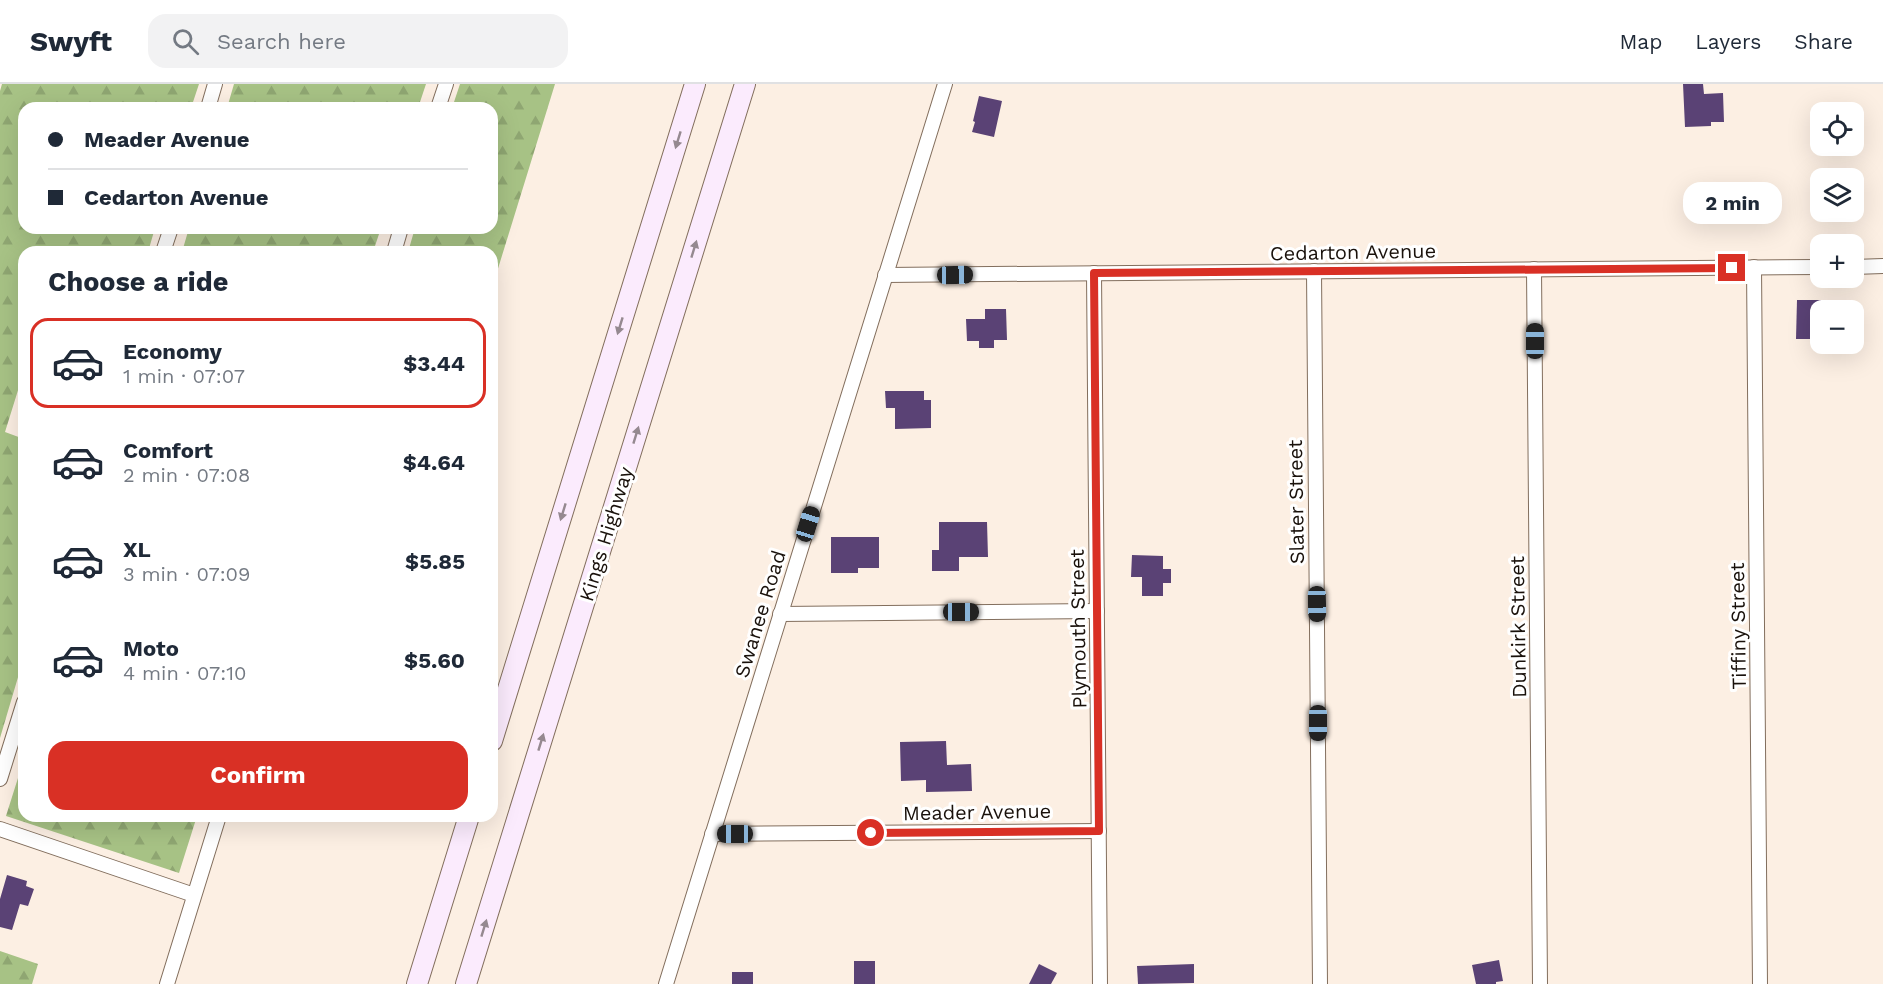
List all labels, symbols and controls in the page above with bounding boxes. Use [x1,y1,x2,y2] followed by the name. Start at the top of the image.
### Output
[148,14,568,68] search box
[30,25,112,58] text: Swyft
[169,25,202,58] icon: search
[217,29,346,54] text: Search here
[1619,29,1662,54] text: Map
[1695,29,1761,54] text: Layers
[1794,29,1853,54] text: Share
[1810,102,1864,354] map controls
[1810,102,1864,156] button: locate
[84,127,250,152] text: Meader Avenue
[673,131,682,149] one-way arrow
[1810,168,1864,222] button: layers
[1682,181,1782,223] callout: 2 min
[84,185,268,210] text: Cedarton Avenue
[1705,191,1760,215] text: 2 min
[1810,234,1864,288] button: +
[1270,239,1436,265] street label: Cedarton Avenue
[690,240,699,258] one-way arrow
[1718,254,1745,281] route end
[48,266,228,298] text: Choose a ride
[937,266,973,284] car
[1810,300,1864,354] button: −
[615,317,624,335] one-way arrow
[1526,323,1544,359] car
[51,336,105,390] icon: car
[123,339,222,364] text: Economy
[403,351,465,376] text: $3.44
[123,364,245,388] text: 1 min · 07:07
[632,426,641,444] one-way arrow
[51,435,105,489] icon: car
[123,438,213,463] text: Comfort
[1283,439,1309,564] street label: Slater Street
[403,450,465,475] text: $4.64
[123,463,250,487] text: 2 min · 07:08
[574,463,638,604] street label: Kings Highway
[557,503,567,521] one-way arrow
[794,504,822,544] car
[51,534,105,588] icon: car
[123,537,151,562] text: XL
[729,547,791,681] street label: Swanee Road
[405,549,465,574] text: $5.85
[1065,549,1091,709] street label: Plymouth Street
[1505,555,1531,698] street label: Dunkirk Street
[123,562,250,586] text: 3 min · 07:09
[1725,562,1751,690] street label: Tiffiny Street
[1308,586,1326,622] car
[943,603,979,621] car
[51,633,105,687] icon: car
[123,636,179,661] text: Moto
[404,648,465,673] text: $5.60
[123,661,246,685] text: 4 min · 07:10
[1309,705,1327,741] car
[537,733,546,751] one-way arrow
[48,741,468,810] button: Confirm
[903,799,1051,825] street label: Meader Avenue
[857,819,884,846] route start
[717,825,753,843] car
[479,919,489,937] one-way arrow

